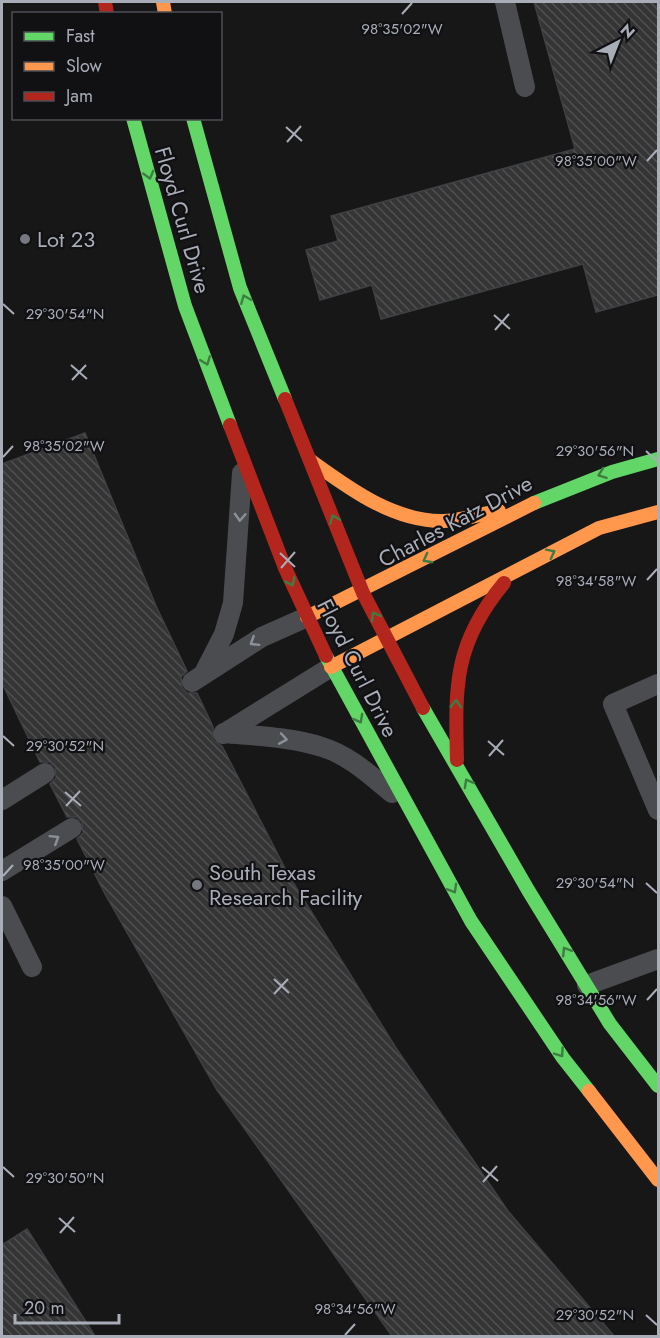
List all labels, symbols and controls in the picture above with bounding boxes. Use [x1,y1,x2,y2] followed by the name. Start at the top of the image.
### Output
[12,12,222,120] legend
[588,12,648,72] north arrow
[361,18,443,40] text: 98°35'02"W
[615,18,640,44] text: N
[66,23,95,49] text: Fast
[66,53,103,79] text: Slow
[64,83,93,109] text: Jam
[147,143,219,297] street label: Floyd Curl Drive
[555,150,637,172] text: 98°35'00"W
[142,169,154,180] one-way arrow
[37,223,95,255] place label: Lot 23
[18,232,32,246] marker: Lot 23
[240,295,252,306] one-way arrow
[26,303,104,325] text: 29°30'54"N
[199,355,211,366] one-way arrow
[23,435,105,457] text: 98°35'02"W
[556,440,634,462] text: 29°30'56"N
[372,467,538,575] street label: Charles Katz Drive
[597,467,608,480] one-way arrow
[234,512,246,521] one-way arrow
[329,514,341,525] one-way arrow
[545,549,556,560] one-way arrow
[423,552,433,563] one-way arrow
[556,570,636,592] text: 98°34'58"W
[284,576,296,587] one-way arrow
[309,593,407,743] street label: Floyd Curl Drive
[371,611,382,622] one-way arrow
[250,634,260,646] one-way arrow
[449,699,462,708] one-way arrow
[352,713,363,723] one-way arrow
[277,732,287,745] one-way arrow
[26,735,104,757] text: 29°30'52"N
[464,779,475,789] one-way arrow
[49,834,59,846] one-way arrow
[23,854,105,876] text: 98°35'00"W
[209,856,363,913] place label: South Texas Research Facility
[556,872,634,894] text: 29°30'54"N
[190,878,204,892] marker: South Texas Research Facility
[446,883,458,894] one-way arrow
[562,947,574,957] one-way arrow
[555,989,637,1011] text: 98°34'56"W
[553,1046,564,1057] one-way arrow
[26,1167,104,1189] text: 29°30'50"N
[15,1287,118,1325] scale bar
[24,1295,64,1321] text: 20 m
[314,1298,396,1320] text: 98°34'56"W
[556,1304,634,1326] text: 29°30'52"N

